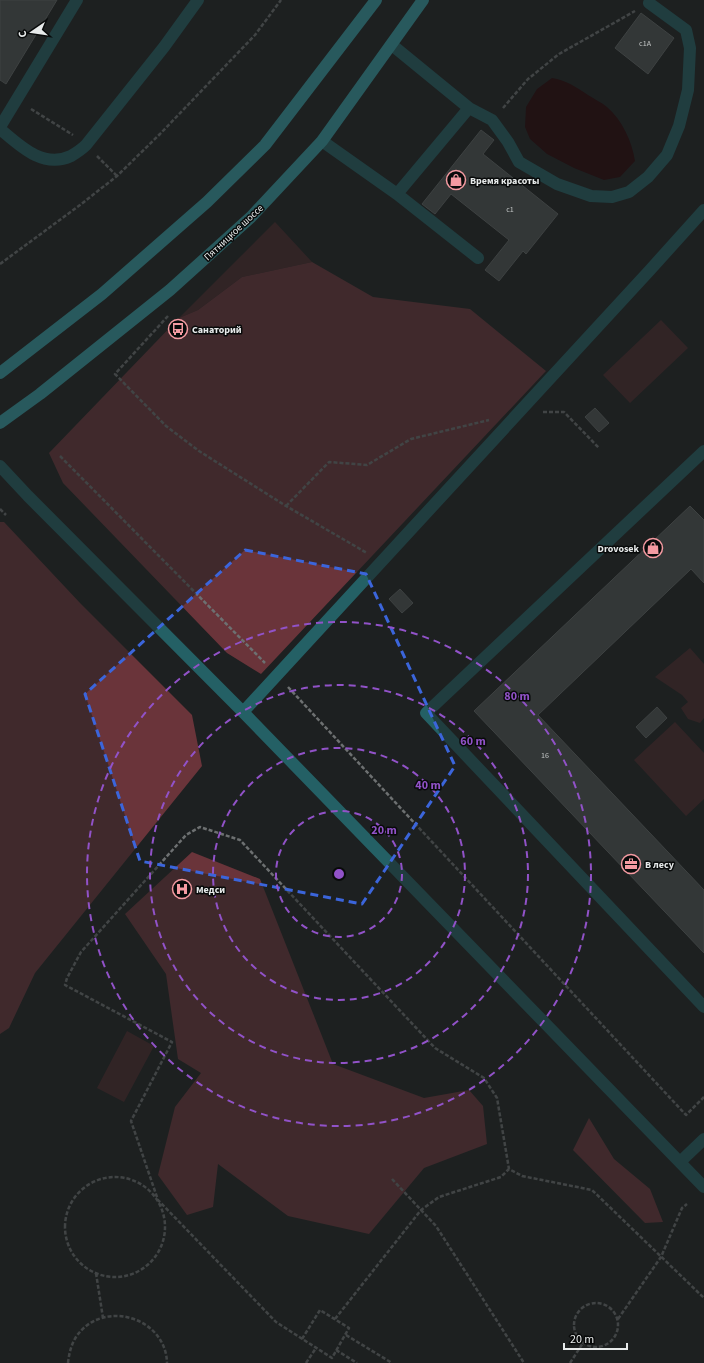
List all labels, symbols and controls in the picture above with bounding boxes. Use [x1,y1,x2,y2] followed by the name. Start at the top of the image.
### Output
[12,12,52,52] north arrow
[15,29,31,39] text: С
[639,38,652,49] house number: с1A
[445,169,467,191] shop icon: Время красоты
[470,174,539,188] place label: Время красоты
[201,201,267,264] street label: Пятницкое шоссе
[506,204,514,215] house number: c1
[167,318,189,340] bus stop icon: Санаторий
[192,323,242,337] place label: Санаторий
[642,537,664,559] shop icon: Drovosek
[598,542,640,556] place label: Drovosek
[504,688,530,705] text: 80 m
[460,733,486,750] text: 60 m
[541,750,549,761] house number: 16
[415,777,441,794] text: 40 m
[371,822,397,839] text: 20 m
[620,853,642,875] office icon: В лесу
[645,858,675,872] place label: В лесу
[332,867,346,881] centre of rings
[171,878,193,900] hospital icon: Медси
[196,883,225,897] place label: Медси
[564,1325,627,1351] scale bar
[570,1331,594,1348] text: 20 m

